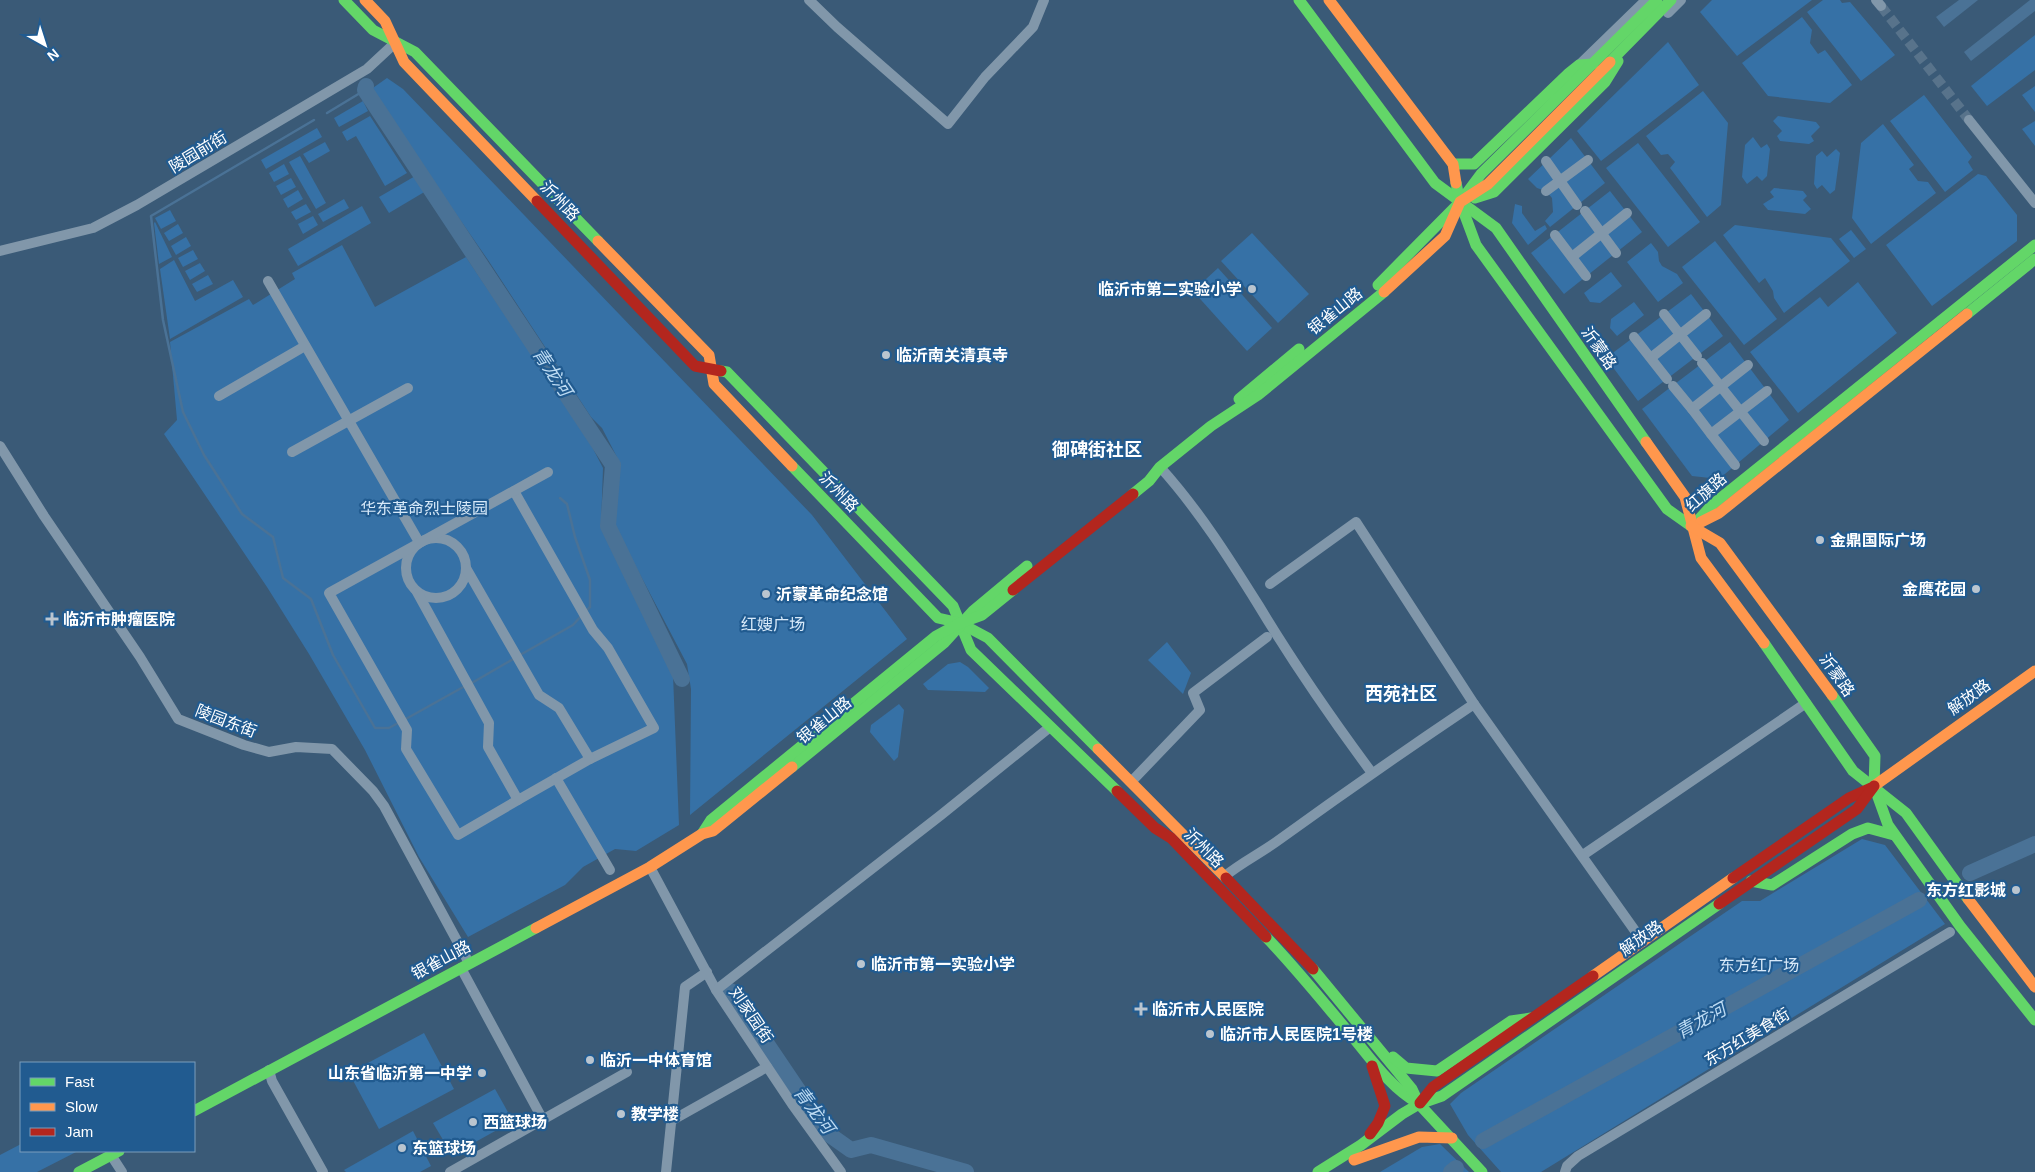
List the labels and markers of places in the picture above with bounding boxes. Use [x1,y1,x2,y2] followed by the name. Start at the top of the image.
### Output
[1098,280,1242,298] place label: 临沂市第二实验小学
[1246,283,1258,295] marker: 临沂市第二实验小学
[896,346,1008,364] place label: 临沂南关清真寺
[880,349,892,361] marker: 临沂南关清真寺
[1830,532,1926,549] place label: 金鼎国际广场
[1814,534,1826,546] marker: 金鼎国际广场
[1902,580,1966,598] place label: 金鹰花园
[1970,583,1982,595] marker: 金鹰花园
[776,585,888,603] place label: 沂蒙革命纪念馆
[760,588,772,600] marker: 沂蒙革命纪念馆
[63,610,175,628] place label: 临沂市肿瘤医院
[45,612,59,626] marker: 临沂市肿瘤医院
[1926,881,2006,899] place label: 东方红影城
[2010,884,2022,896] marker: 东方红影城
[871,955,1015,973] place label: 临沂市第一实验小学
[855,958,867,970] marker: 临沂市第一实验小学
[1152,1000,1264,1018] place label: 临沂市人民医院
[1134,1002,1148,1016] marker: 临沂市人民医院
[1220,1025,1373,1043] place label: 临沂市人民医院1号楼
[1204,1028,1216,1040] marker: 临沂市人民医院1号楼
[600,1051,712,1069] place label: 临沂一中体育馆
[584,1054,596,1066] marker: 临沂一中体育馆
[328,1064,472,1082] place label: 山东省临沂第一中学
[476,1067,488,1079] marker: 山东省临沂第一中学
[631,1106,679,1123] place label: 教学楼
[615,1108,627,1120] marker: 教学楼
[483,1114,547,1131] place label: 西篮球场
[467,1116,479,1128] marker: 西篮球场
[412,1140,476,1157] place label: 东篮球场
[396,1142,408,1154] marker: 东篮球场

